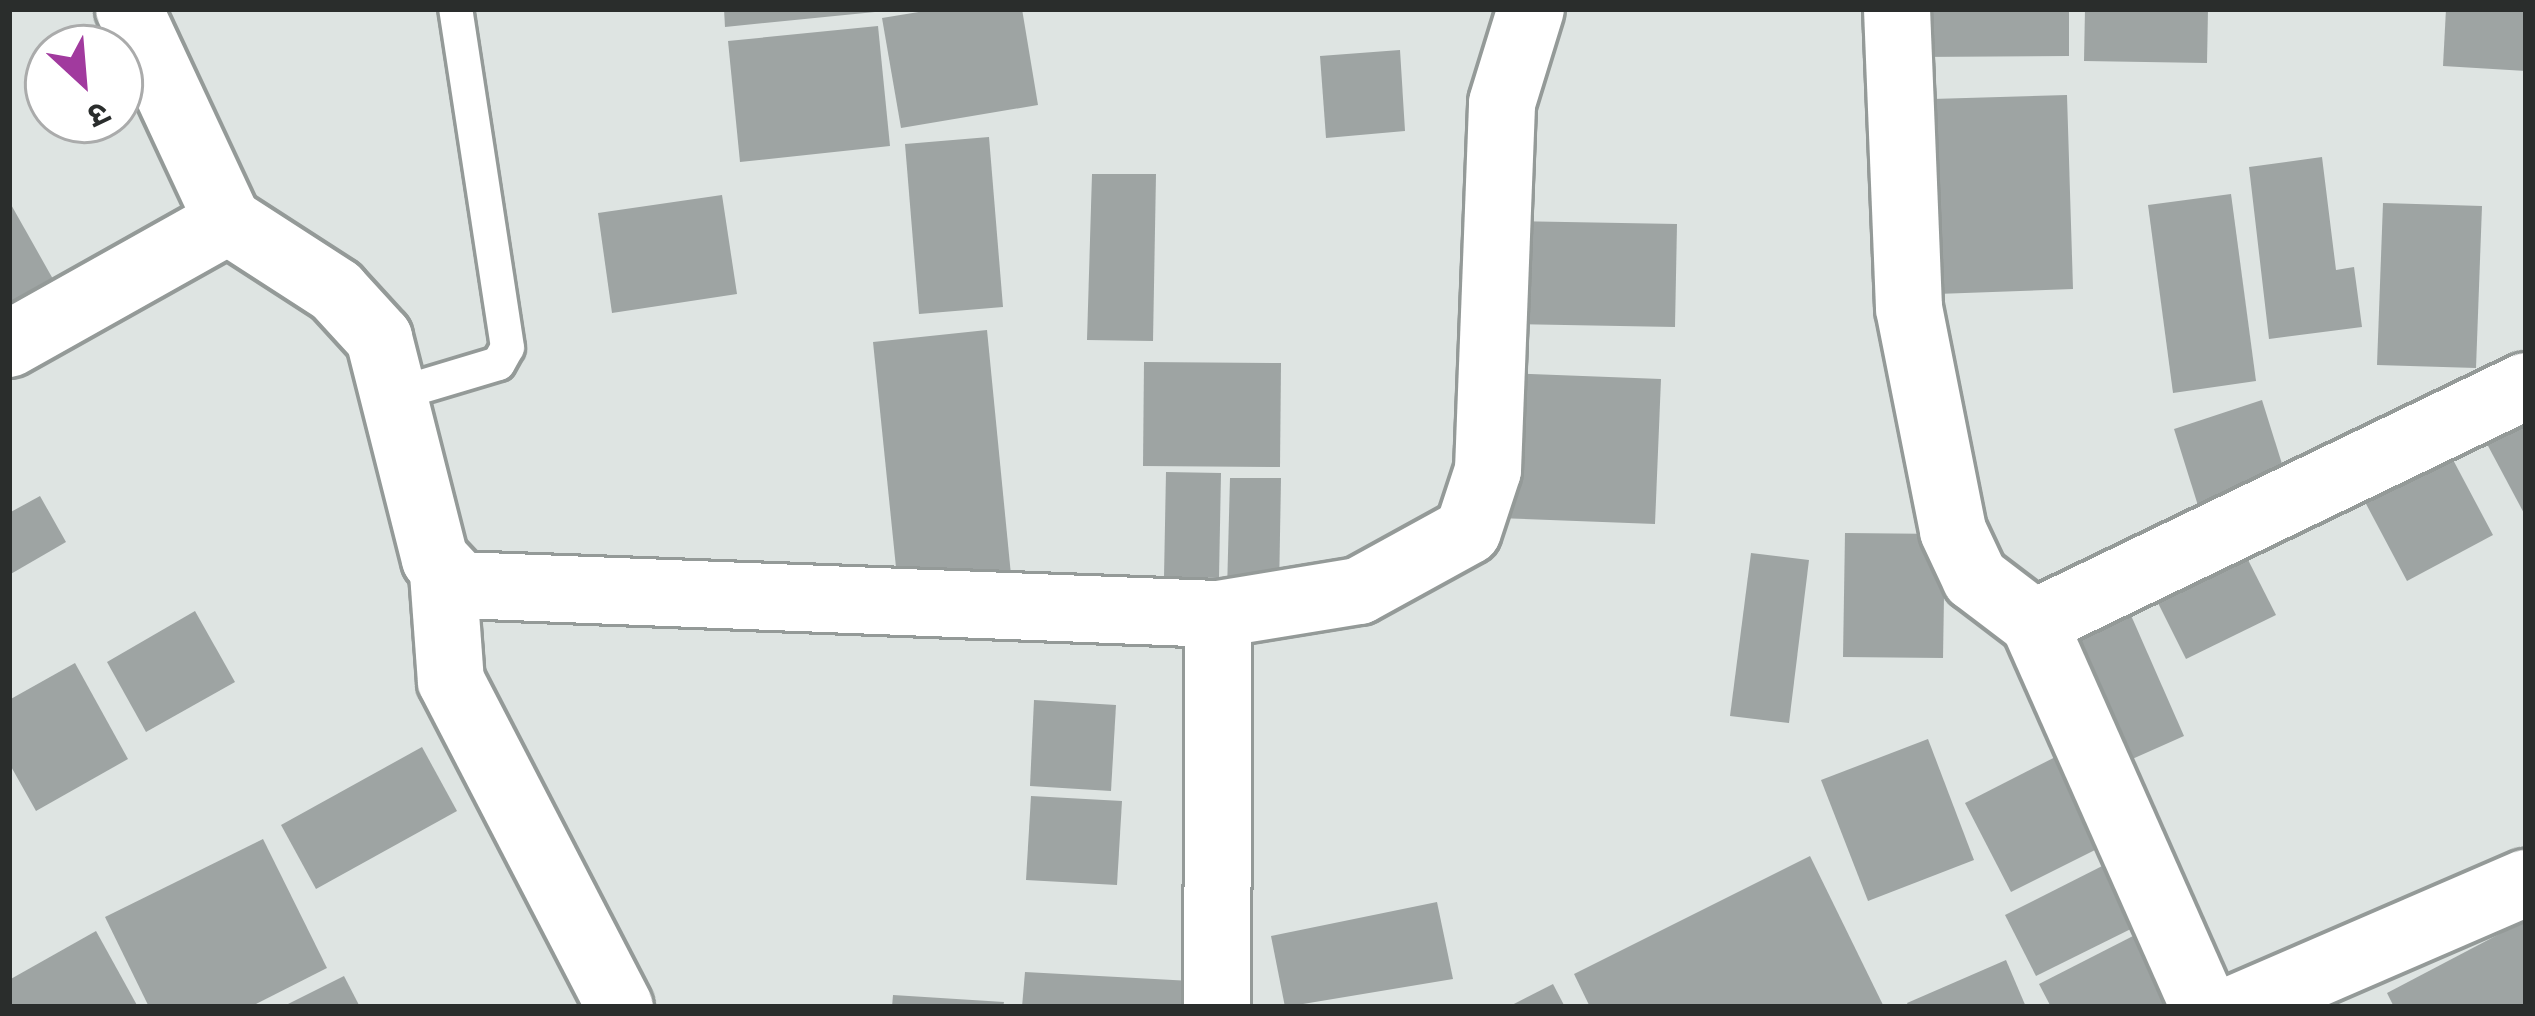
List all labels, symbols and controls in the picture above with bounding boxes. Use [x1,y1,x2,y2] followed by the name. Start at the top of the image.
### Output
[24,24,144,144] north arrow
[81,91,116,136] text: उ

